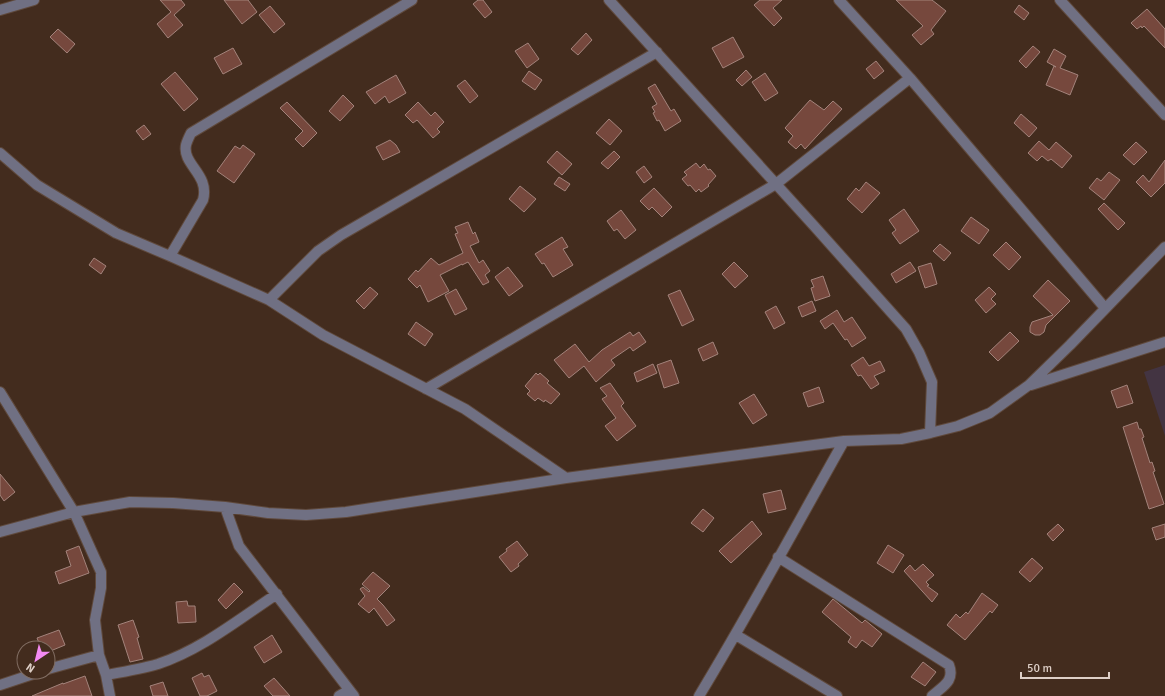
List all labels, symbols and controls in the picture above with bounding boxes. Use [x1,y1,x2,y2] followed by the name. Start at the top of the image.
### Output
[16,640,56,680] north arrow
[1021,654,1109,680] scale bar
[24,660,37,675] text: N
[1027,661,1052,676] text: 50 m

